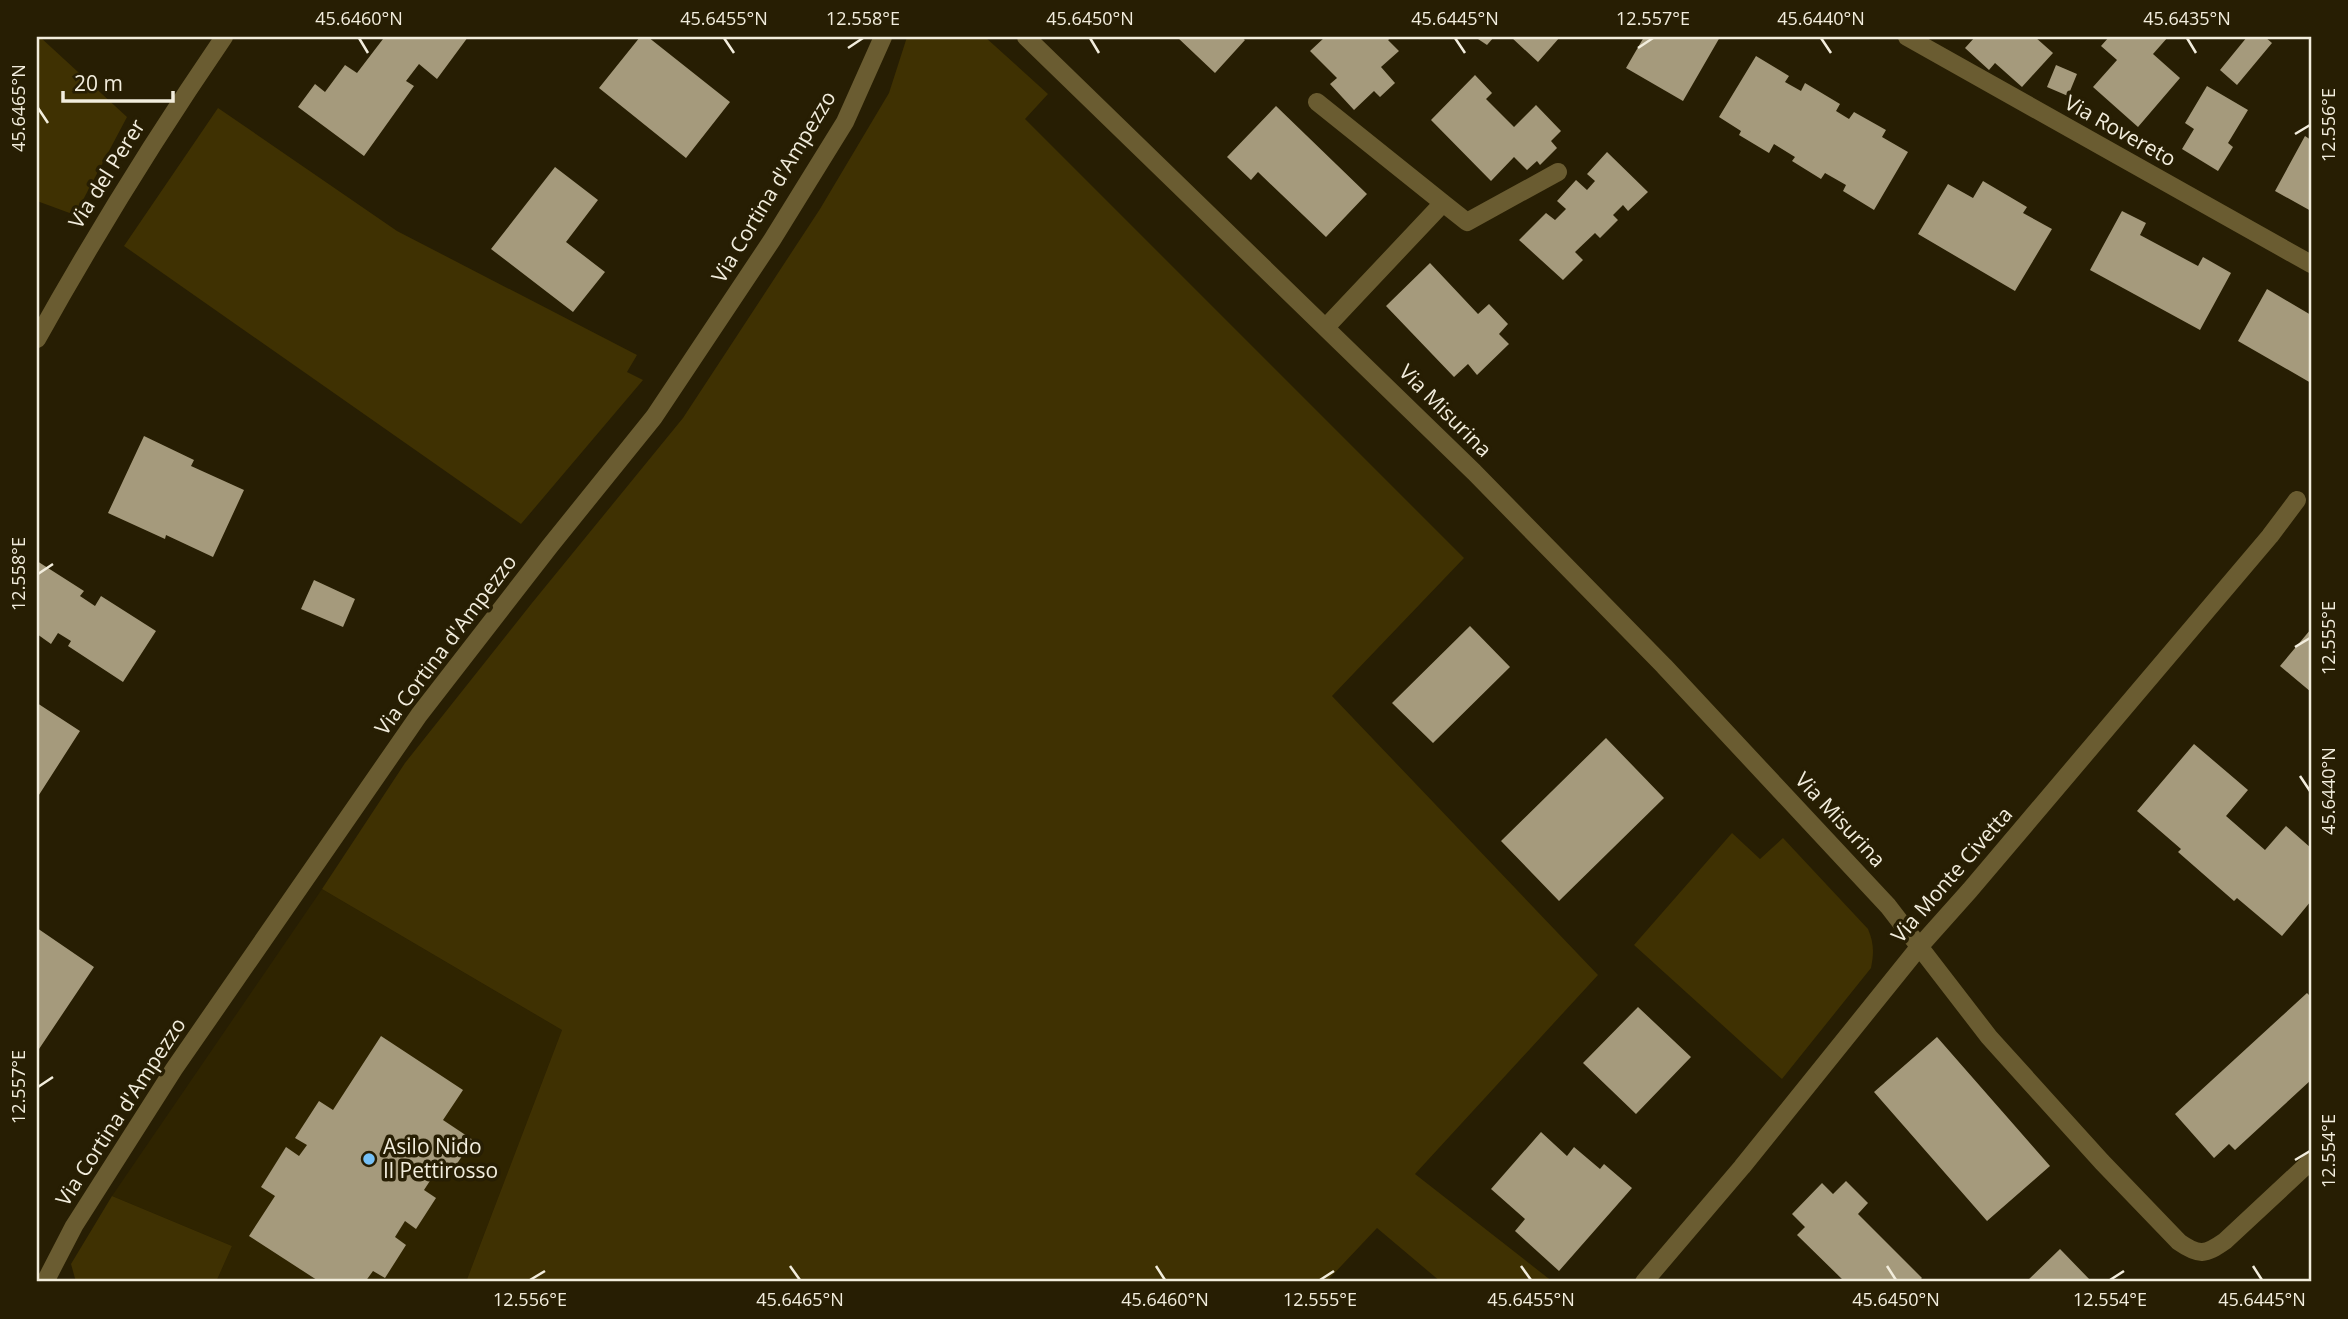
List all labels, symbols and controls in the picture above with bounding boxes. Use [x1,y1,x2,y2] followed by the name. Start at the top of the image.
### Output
[315,6,403,30] text: 45.6460°N
[680,6,768,30] text: 45.6455°N
[826,6,900,30] text: 12.558°E
[1046,6,1134,30] text: 45.6450°N
[1411,6,1499,30] text: 45.6445°N
[1616,6,1690,30] text: 12.557°E
[1777,6,1865,30] text: 45.6440°N
[2143,6,2231,30] text: 45.6435°N
[63,60,173,104] scale bar
[6,64,30,152] text: 45.6465°N
[74,69,123,97] text: 20 m
[705,85,842,288] street label: Via Cortina d'Ampezzo
[2060,88,2181,172] street label: Via Rovereto
[2316,88,2340,162] text: 12.556°E
[61,113,151,233] street label: Via del Perer
[1393,358,1498,463] street label: Via Misurina
[6,537,30,611] text: 12.558°E
[368,548,522,740] street label: Via Cortina d'Ampezzo
[2316,601,2340,675] text: 12.555°E
[2316,747,2340,835] text: 45.6440°N
[1789,766,1892,873] street label: Via Misurina
[1884,800,2018,948] street label: Via Monte Civetta
[49,1012,192,1211] street label: Via Cortina d'Ampezzo
[6,1050,30,1124] text: 12.557°E
[2316,1114,2340,1188] text: 12.554°E
[383,1132,498,1184] place label: Asilo Nido Il Pettirosso
[361,1151,377,1167] marker: Asilo Nido Il Pettirosso
[493,1287,567,1311] text: 12.556°E
[756,1287,844,1311] text: 45.6465°N
[1121,1287,1209,1311] text: 45.6460°N
[1283,1287,1357,1311] text: 12.555°E
[1487,1287,1575,1311] text: 45.6455°N
[1852,1287,1940,1311] text: 45.6450°N
[2073,1287,2147,1311] text: 12.554°E
[2218,1287,2306,1311] text: 45.6445°N

